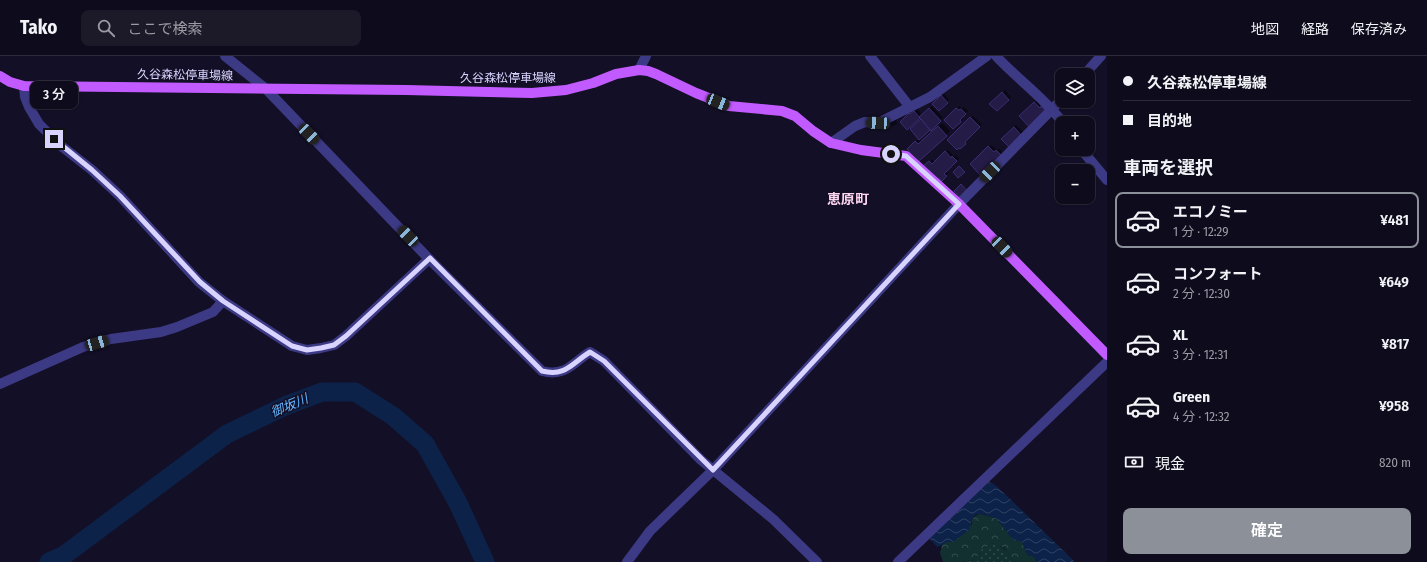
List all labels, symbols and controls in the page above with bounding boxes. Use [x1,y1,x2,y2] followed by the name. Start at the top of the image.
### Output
[81,10,361,46] search box
[20,16,57,39] text: Tako
[95,17,117,39] icon: search
[127,20,202,38] text: ここで検索
[1251,21,1279,38] text: 地図
[1301,21,1329,38] text: 経路
[1351,21,1407,38] text: 保存済み
[137,67,233,83] street label: 久谷森松停車場線
[1055,68,1095,204] map controls
[1055,68,1095,108] button: layers
[460,71,556,85] street label: 久谷森松停車場線
[1147,74,1267,92] text: 久谷森松停車場線
[30,81,78,109] callout: 3 分
[43,87,65,102] text: 3 分
[705,92,731,112] car
[1147,112,1192,130] text: 目的地
[866,116,890,130] car
[1055,116,1095,156] button: +
[296,121,322,147] car
[45,130,63,148] route end
[882,145,900,163] route start
[1123,157,1213,179] text: 車両を選択
[977,159,1003,185] car
[1055,164,1095,204] button: −
[827,191,869,208] district label: 恵原町
[1125,202,1161,238] icon: car
[1173,203,1248,221] text: エコノミー
[1380,211,1409,229] text: ¥481
[395,223,421,249] car
[1173,224,1229,239] text: 1 分 · 12:29
[989,234,1015,260] car
[1125,264,1161,300] icon: car
[1173,265,1263,283] text: コンフォート
[1379,273,1409,291] text: ¥649
[1173,286,1230,301] text: 2 分 · 12:30
[1125,326,1161,362] icon: car
[1173,326,1188,344] text: XL
[84,334,110,352] car
[1381,335,1409,353] text: ¥817
[1173,347,1228,362] text: 3 分 · 12:31
[1125,388,1161,424] icon: car
[1173,388,1210,406] text: Green
[268,390,312,420] water label: 御坂川
[1379,397,1409,415] text: ¥958
[1173,409,1229,424] text: 4 分 · 12:32
[1123,451,1145,473] icon: cash
[1155,455,1185,473] text: 現金
[1379,455,1411,470] text: 820 m
[1123,508,1411,554] button: 確定

